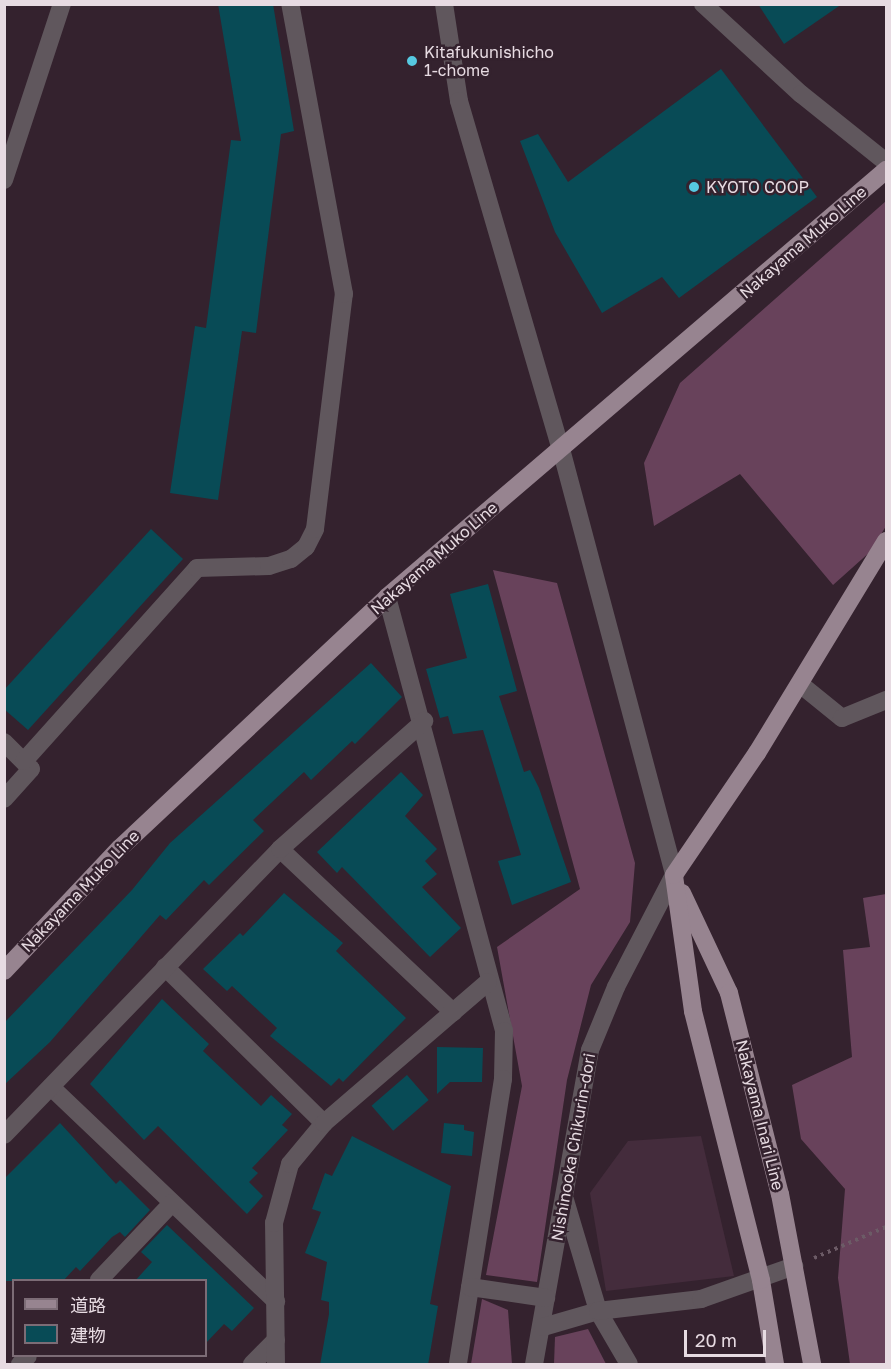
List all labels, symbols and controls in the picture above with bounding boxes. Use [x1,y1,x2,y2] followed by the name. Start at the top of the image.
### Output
[424,42,554,80] place label: Kitafukunishicho 1-chome
[405,54,419,68] marker: Kitafukunishicho 1-chome
[706,177,809,197] place label: KYOTO COOP
[687,180,701,194] marker: KYOTO COOP
[736,182,870,302] street label: Nakayama Muko Line
[367,498,501,618] street label: Nakayama Muko Line
[17,826,143,956] street label: Nakayama Muko Line
[732,1038,788,1192] street label: Nakayama Inari Line
[547,1052,599,1242] street label: Nishinooka Chikurin-dori
[12,1279,207,1357] legend
[70,1294,106,1316] text: 道路
[687,1318,770,1356] scale bar
[70,1324,106,1346] text: 建物
[695,1329,737,1351] text: 20 m

